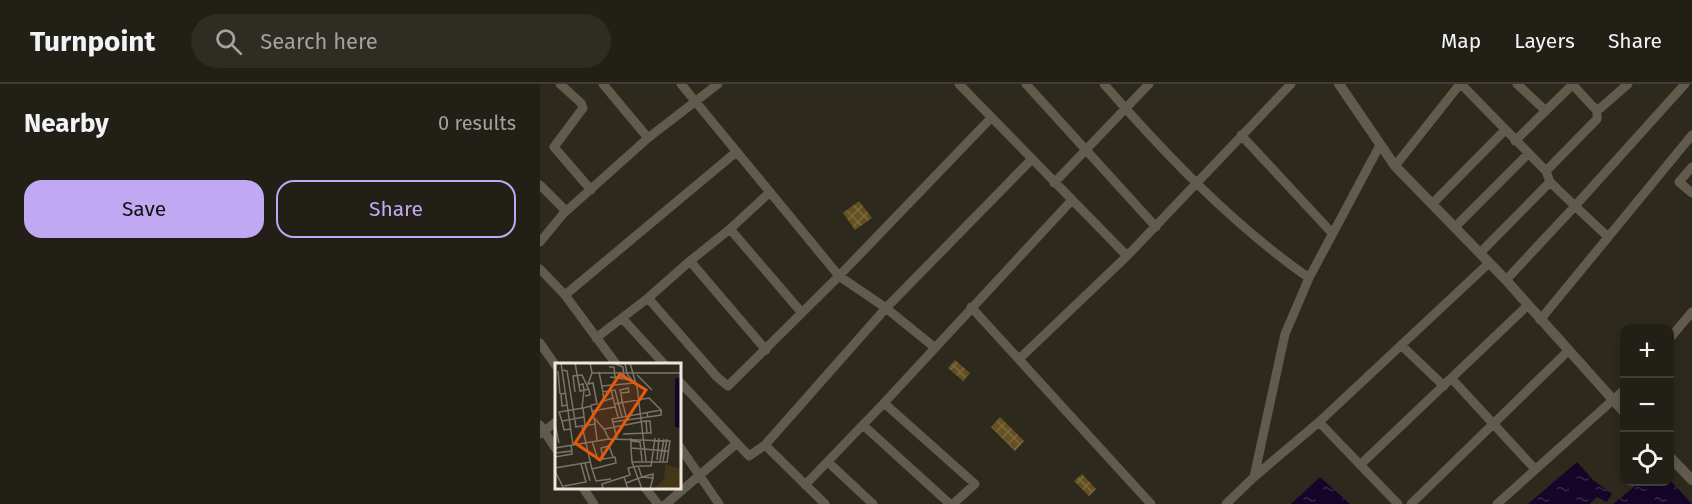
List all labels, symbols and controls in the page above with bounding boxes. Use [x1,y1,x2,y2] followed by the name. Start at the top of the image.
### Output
[191,14,611,68] search box
[30,25,155,58] text: Turnpoint
[212,25,245,58] icon: search
[260,28,378,55] text: Search here
[1441,28,1481,54] text: Map
[1514,28,1575,54] text: Layers
[1608,28,1662,54] text: Share
[24,108,109,139] text: Nearby
[438,111,516,135] text: 0 results
[24,180,264,238] button: Save
[276,180,516,238] button: Share
[1620,324,1674,486] map controls
[1620,324,1674,378] button: +
[555,363,681,489] inset map
[1620,378,1674,432] button: −
[1620,432,1674,486] button: locate

